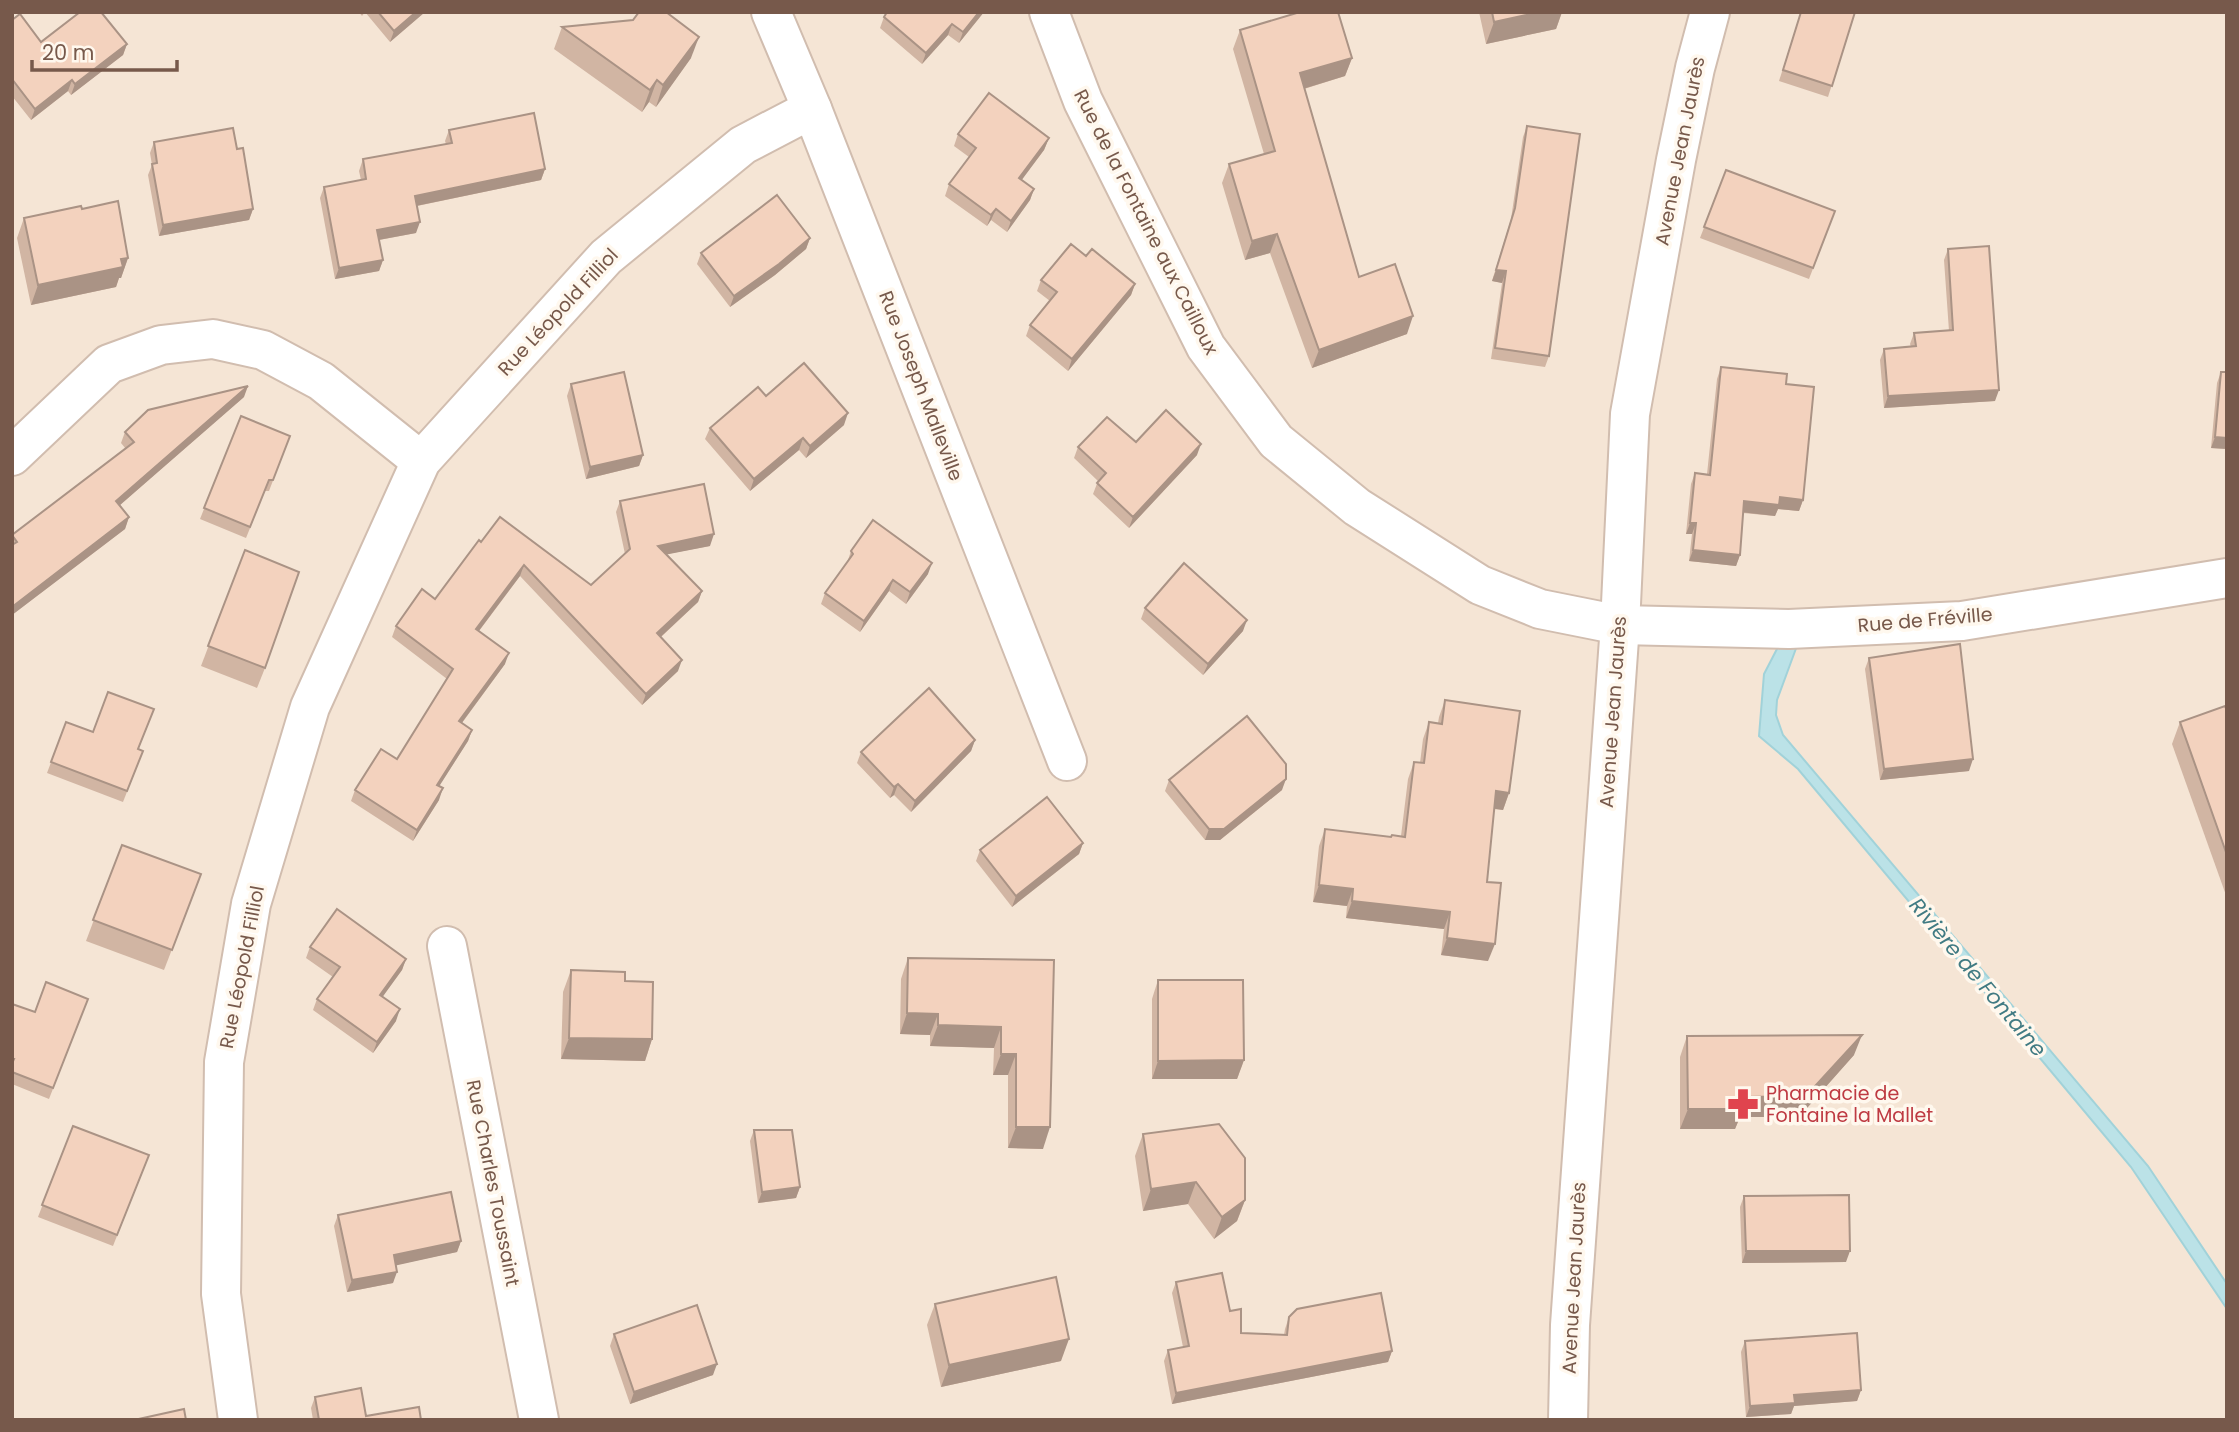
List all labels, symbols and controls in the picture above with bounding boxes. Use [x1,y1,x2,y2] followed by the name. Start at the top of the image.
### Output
[32,28,177,72] scale bar
[42,38,95,67] text: 20 m
[1648,54,1712,248] street label: Avenue Jean Jaurès
[1067,85,1225,359] street label: Rue de la Fontaine aux Cailloux
[492,242,624,382] street label: Rue Léopold Filliol
[872,287,970,485] street label: Rue Joseph Malleville
[1856,601,1994,639] street label: Rue de Fréville
[1593,615,1633,809] street label: Avenue Jean Jaurès
[213,883,271,1051] street label: Rue Léopold Filliol
[1903,891,2053,1063] water label: Rivière de Fontaine
[460,1077,526,1289] street label: Rue Charles Toussaint
[1766,1080,1933,1129] place label: Pharmacie de Fontaine la Mallet
[1726,1087,1760,1121] pharmacy icon: Pharmacie de Fontaine la Mallet
[1555,1181,1593,1375] street label: Avenue Jean Jaurès

